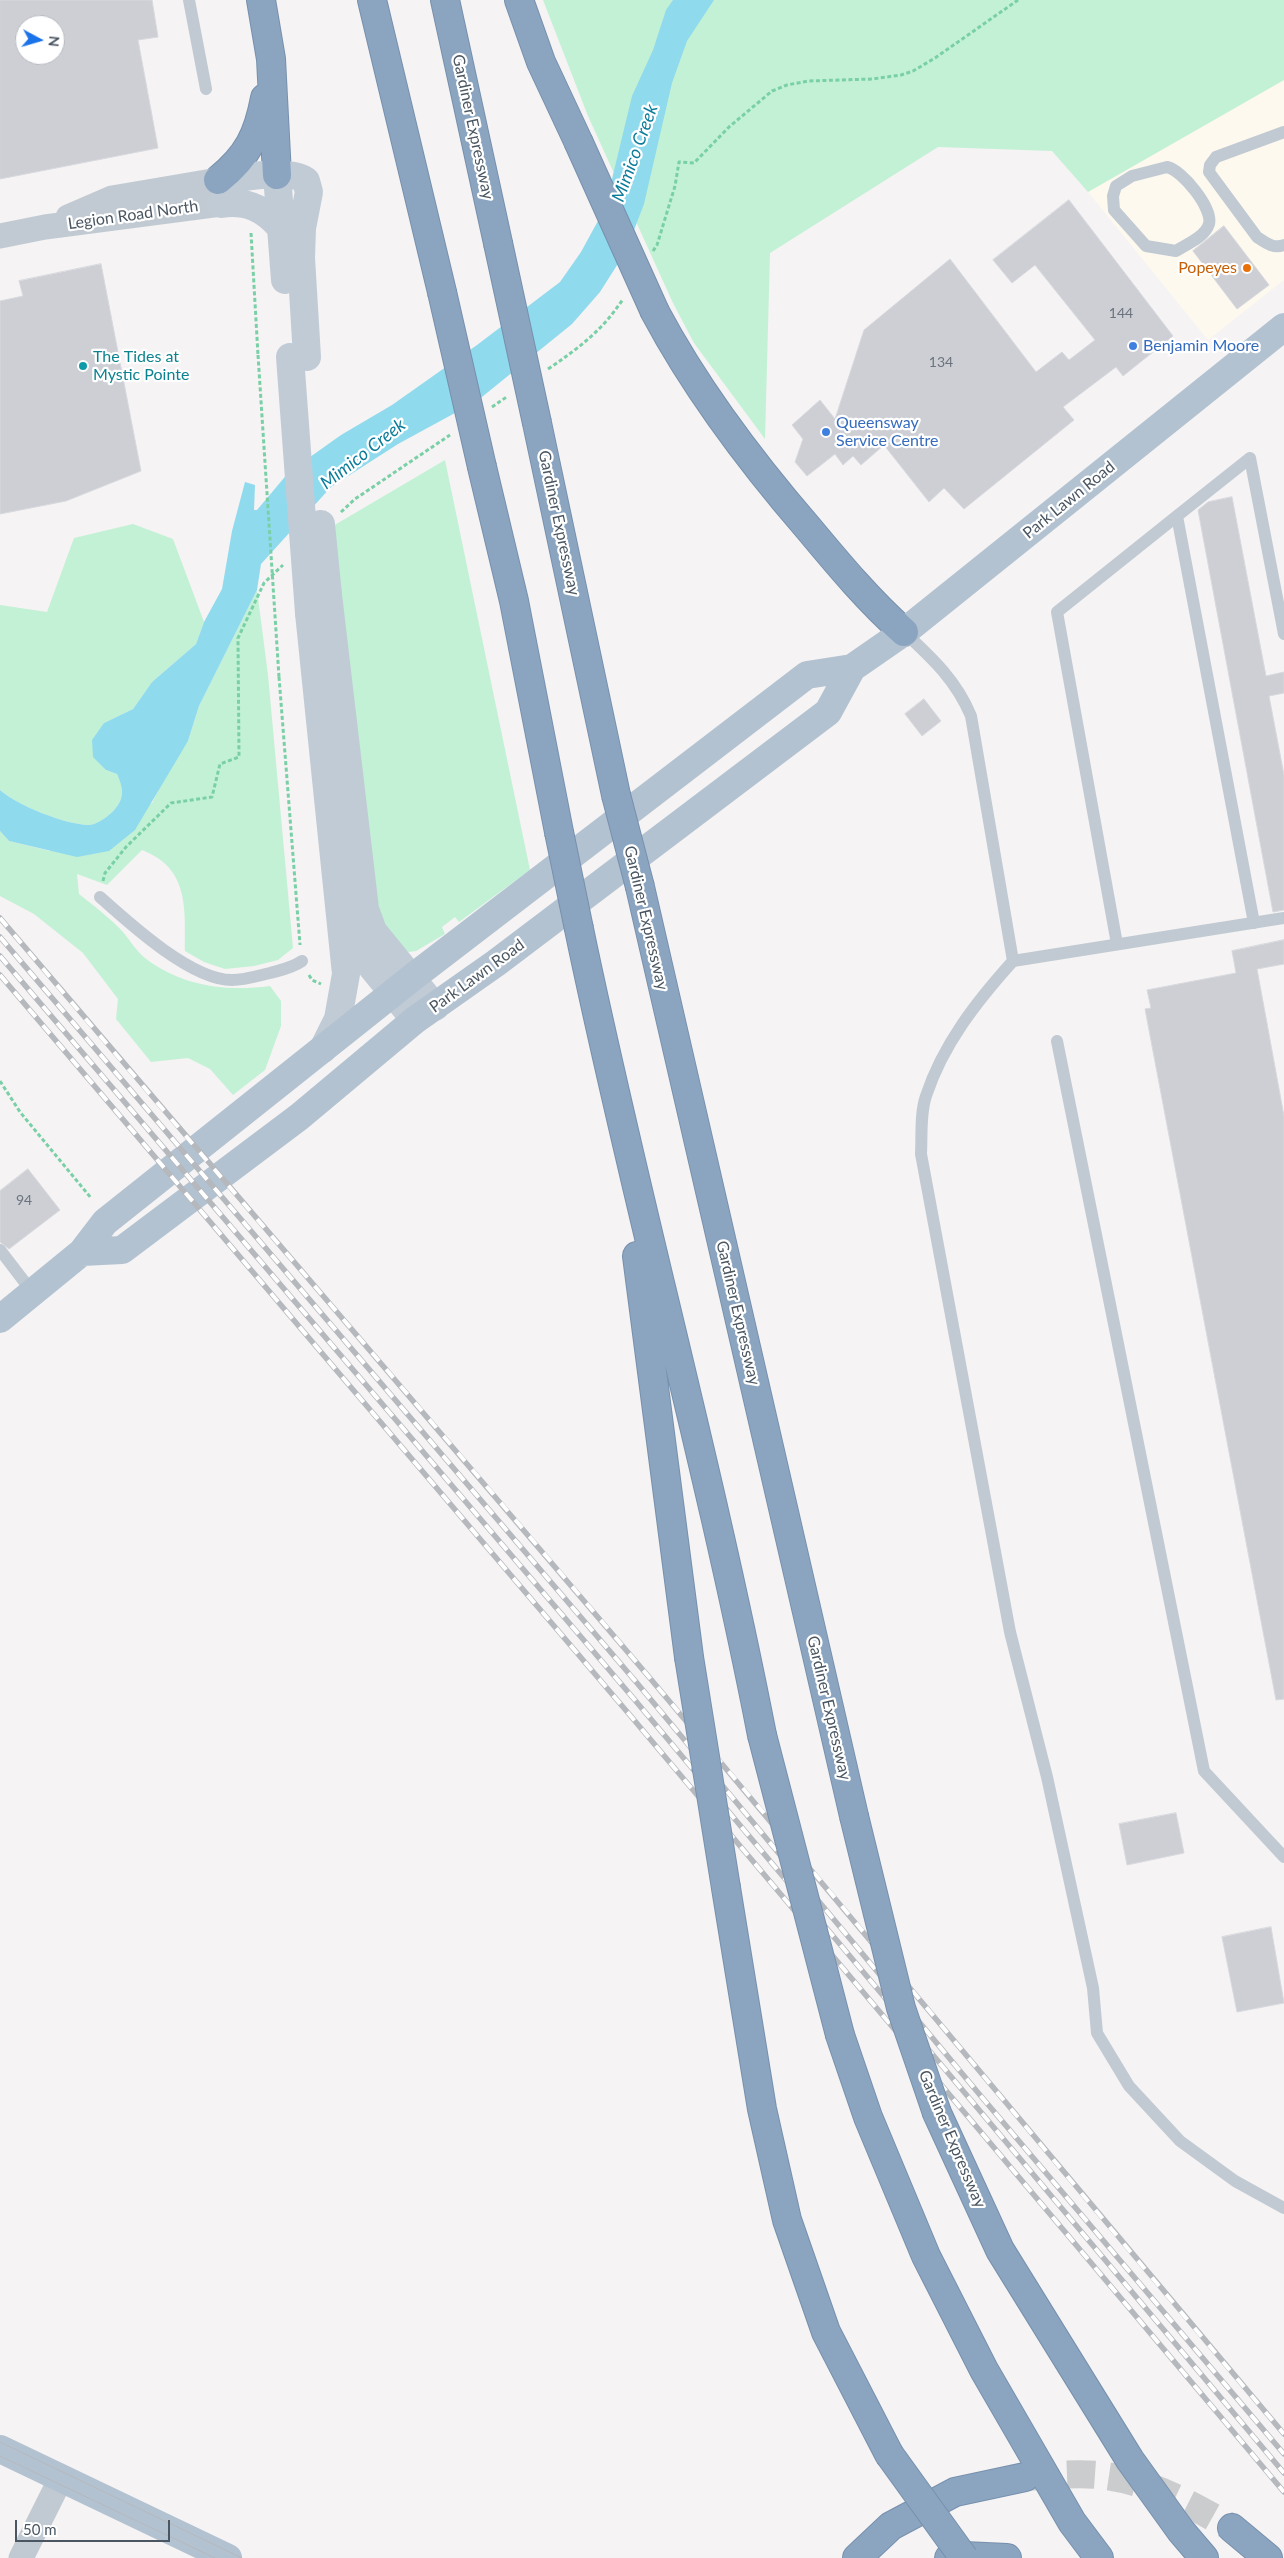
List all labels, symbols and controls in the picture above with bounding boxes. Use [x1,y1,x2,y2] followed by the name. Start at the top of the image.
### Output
[15,15,65,65] north arrow
[45,35,63,48] text: N
[448,53,498,201] street label: Gardiner Expressway
[607,101,663,205] water label: Mimico Creek
[67,196,199,234] street label: Legion Road North
[1178,258,1237,278] place label: Popeyes
[1241,262,1253,274] marker: Popeyes
[1109,305,1133,321] house number: 144
[1143,336,1259,356] place label: Benjamin Moore
[1127,340,1139,352] marker: Benjamin Moore
[93,347,189,385] place label: The Tides at Mystic Pointe
[929,354,953,370] house number: 134
[77,360,89,372] marker: The Tides at Mystic Pointe
[836,413,939,451] place label: Queensway Service Centre
[316,414,410,494] water label: Mimico Creek
[820,426,832,438] marker: Queensway Service Centre
[534,449,584,597] street label: Gardiner Expressway
[1019,457,1119,543] street label: Park Lawn Road
[620,844,672,992] street label: Gardiner Expressway
[426,935,528,1017] street label: Park Lawn Road
[16,1192,32,1208] house number: 94
[712,1239,764,1387] street label: Gardiner Expressway
[803,1634,855,1782] street label: Gardiner Expressway
[914,2067,990,2211] street label: Gardiner Expressway
[18,2510,172,2542] scale bar
[23,2520,57,2538] text: 50 m

